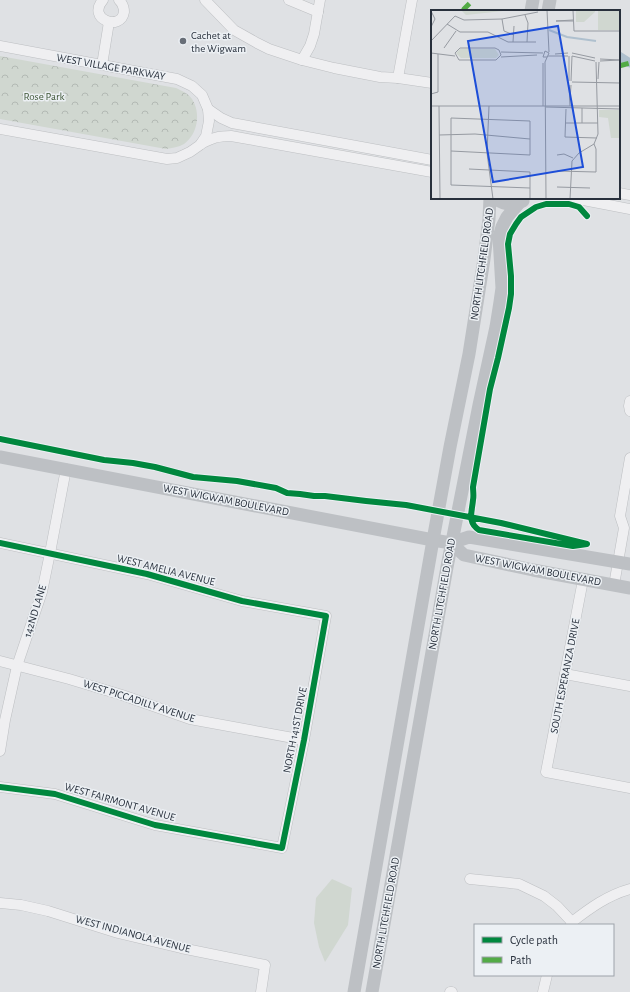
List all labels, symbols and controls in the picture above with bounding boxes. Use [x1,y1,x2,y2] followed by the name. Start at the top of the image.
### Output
[431,10,620,199] inset map
[191,30,246,54] place label: Cachet at the Wigwam
[178,36,188,46] marker: Cachet at the Wigwam
[56,52,167,82] street label: WEST VILLAGE PARKWAY
[23,91,65,102] park label: Rose Park
[469,207,495,321] street label: NORTH LITCHFIELD ROAD
[162,482,290,518] street label: WEST WIGWAM BOULEVARD
[427,537,457,651] street label: NORTH LITCHFIELD ROAD
[116,552,217,588] street label: WEST AMELIA AVENUE
[474,552,602,588] street label: WEST WIGWAM BOULEVARD
[22,583,48,639] street label: 142ND LANE
[548,617,582,734] street label: SOUTH ESPERANZA DRIVE
[82,678,197,725] street label: WEST PICCADILLY AVENUE
[281,685,309,774] street label: NORTH 141ST DRIVE
[63,781,177,823] street label: WEST FAIRMONT AVENUE
[371,856,401,970] street label: NORTH LITCHFIELD ROAD
[74,913,192,955] street label: WEST INDIANOLA AVENUE
[474,924,614,976] legend
[510,934,558,947] text: Cycle path
[510,954,532,966] text: Path

